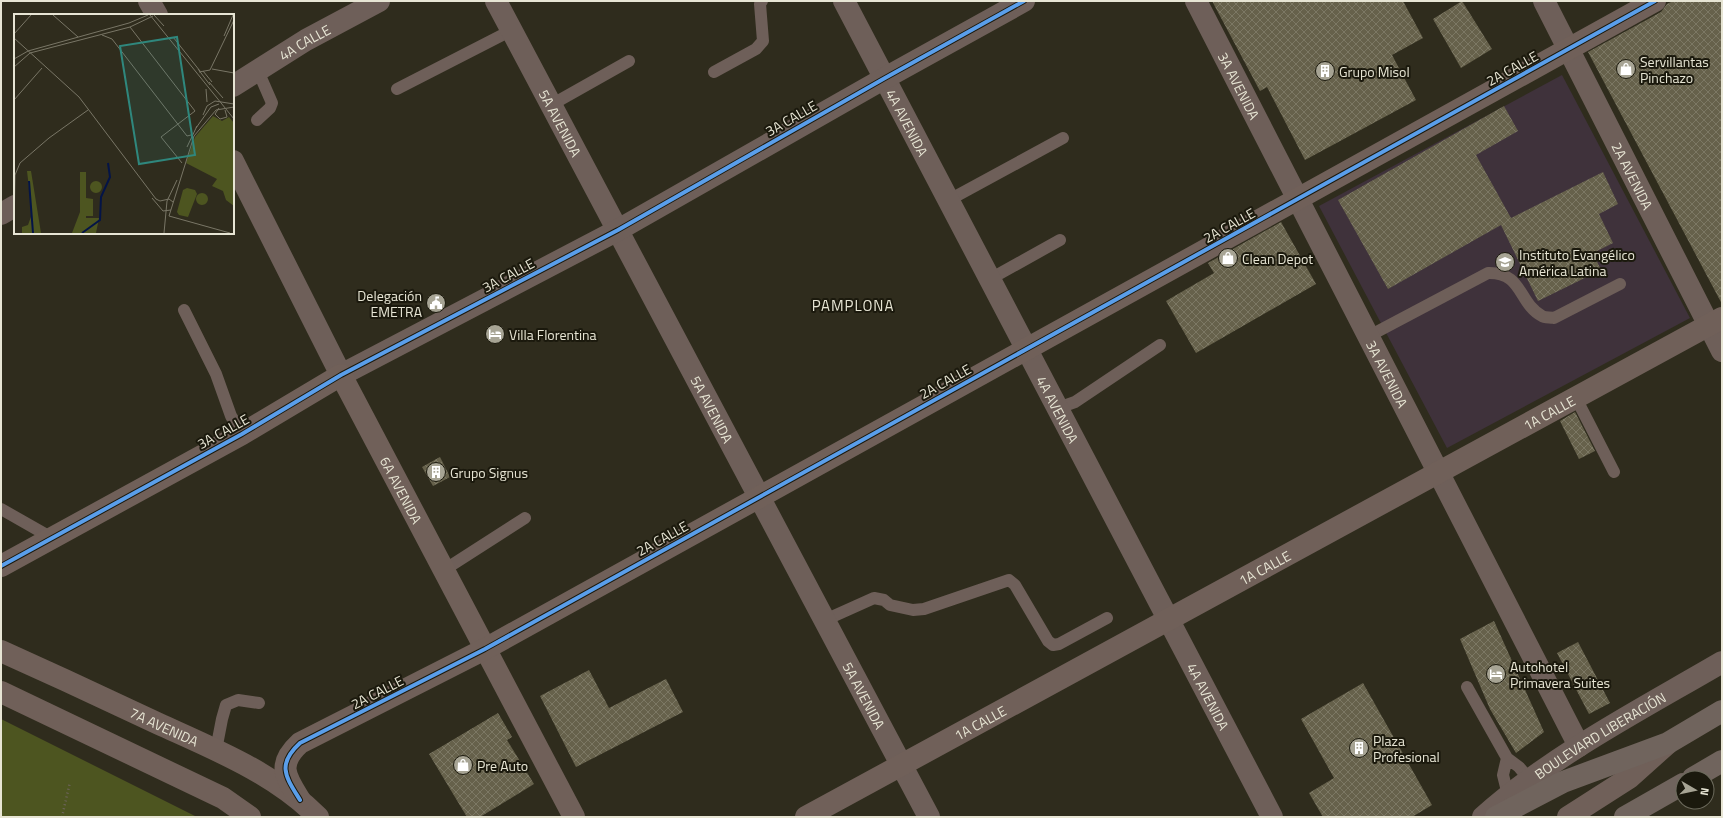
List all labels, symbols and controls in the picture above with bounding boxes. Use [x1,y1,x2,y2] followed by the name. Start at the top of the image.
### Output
[14,14,234,234] inset map
[275,18,334,65] street label: 4A CALLE
[1482,45,1542,91] street label: 2A CALLE
[1213,48,1266,123] street label: 3A AVENIDA
[1640,51,1709,88] place label: Servillantas Pinchazo
[1615,58,1637,80] shop icon: Servillantas Pinchazo
[1314,60,1336,82] building icon: Grupo Misol
[1339,61,1410,82] place label: Grupo Misol
[881,85,934,160] street label: 4A AVENIDA
[534,86,587,161] street label: 5A AVENIDA
[761,95,821,141] street label: 3A CALLE
[1607,138,1659,214] street label: 2A AVENIDA
[1199,202,1259,248] street label: 2A CALLE
[1519,244,1635,281] place label: Instituto Evangélico América Latina
[1217,247,1239,269] shop icon: Clean Depot
[1242,248,1313,269] place label: Clean Depot
[1494,251,1516,273] school or university icon: Instituto Evangélico América Latina
[478,252,538,298] street label: 3A CALLE
[357,285,423,322] place label: Delegación EMETRA
[425,292,447,314] public building icon: Delegación EMETRA
[812,294,894,317] district label: PAMPLONA
[484,323,506,345] hotel icon: Villa Florentina
[509,324,597,345] place label: Villa Florentina
[1361,336,1414,412] street label: 3A AVENIDA
[915,358,975,404] street label: 2A CALLE
[686,372,739,447] street label: 5A AVENIDA
[1032,372,1085,447] street label: 4A AVENIDA
[1519,389,1579,435] street label: 1A CALLE
[193,408,253,454] street label: 3A CALLE
[375,453,428,528] street label: 6A AVENIDA
[425,461,447,483] building icon: Grupo Signus
[450,462,528,483] place label: Grupo Signus
[632,515,692,561] street label: 2A CALLE
[1235,544,1294,590] street label: 1A CALLE
[1510,656,1610,693] place label: Autohotel Primavera Suites
[838,658,891,733] street label: 5A AVENIDA
[1182,659,1235,734] street label: 4A AVENIDA
[1485,663,1507,685] hotel icon: Autohotel Primavera Suites
[347,670,407,714] street label: 2A CALLE
[1530,686,1669,784] street label: BOULEVARD LIBERACIÓN
[950,699,1010,745] street label: 1A CALLE
[127,701,203,751] street label: 7A AVENIDA
[1373,730,1440,767] place label: Plaza Profesional
[1348,737,1370,759] building icon: Plaza Profesional
[452,754,474,776] shop icon: Pre Auto
[477,755,528,776] place label: Pre Auto
[1675,770,1715,810] north arrow
[1696,787,1713,797] text: N

